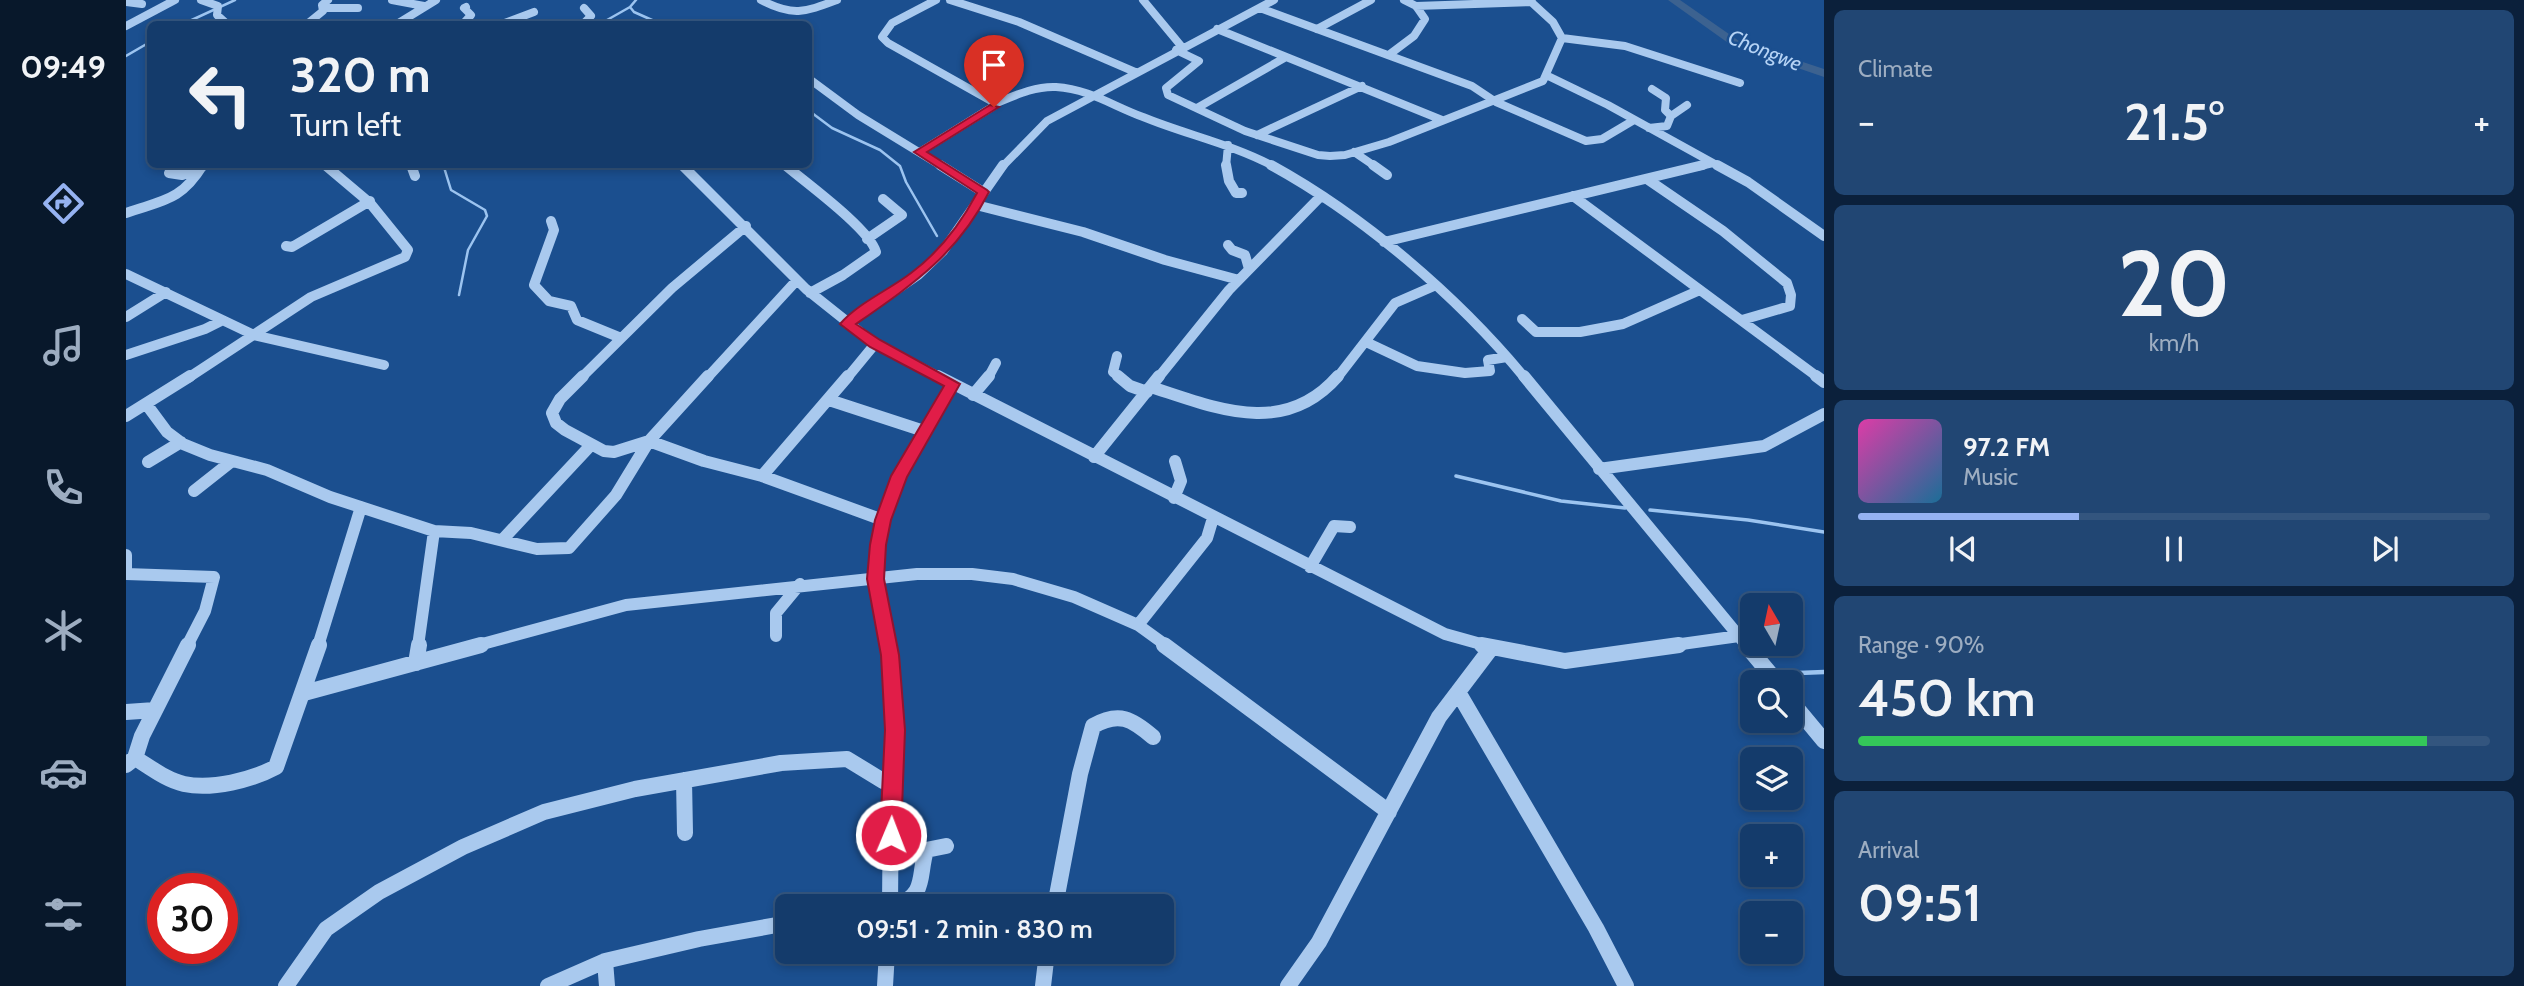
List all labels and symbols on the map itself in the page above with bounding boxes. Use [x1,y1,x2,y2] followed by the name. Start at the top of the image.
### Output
[1724,24,1806,76] water label: Chongwe
[964,35,1024,107] pin
[1740,593,1802,656] north arrow
[854,798,928,872] position arrow
[147,873,238,964] speed limit sign: 30

